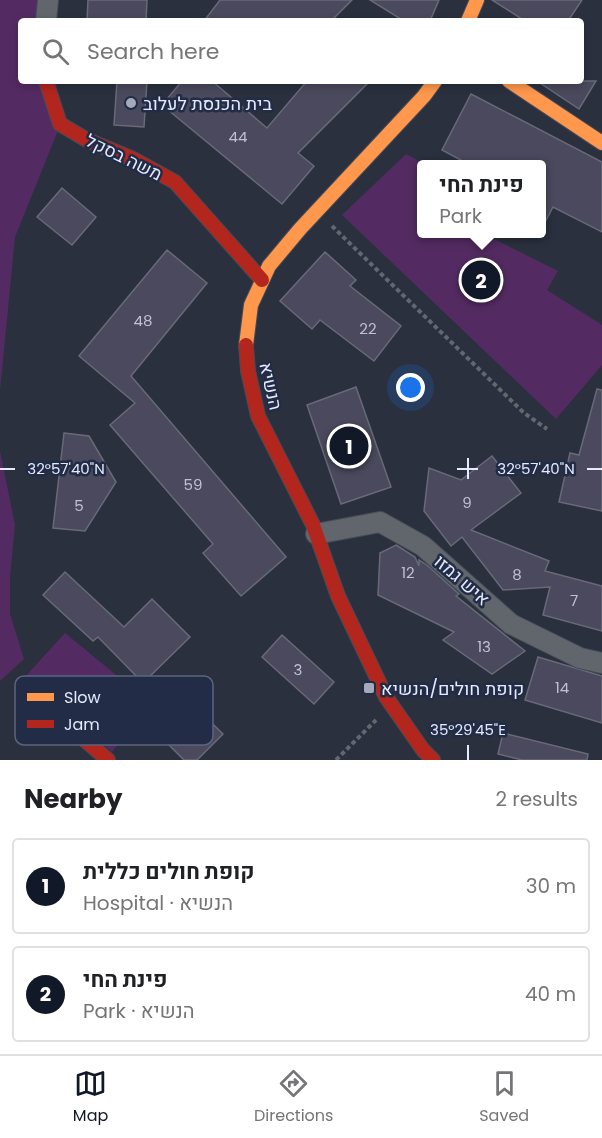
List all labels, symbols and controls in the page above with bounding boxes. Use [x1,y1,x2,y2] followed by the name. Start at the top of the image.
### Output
[18,18,584,84] search box
[39,35,72,68] icon: search
[87,36,220,67] text: Search here
[143,91,272,116] place label: בית הכנסת לעלוב
[124,96,138,110] marker: בית הכנסת לעלוב
[229,126,247,147] house number: 44
[81,128,167,186] street label: משה בסקל
[417,160,546,238] popup
[439,169,524,200] text: פינת החי
[439,202,482,230] text: Park
[462,258,500,302] pin: 2
[134,310,152,331] house number: 48
[359,318,377,339] house number: 22
[253,360,289,412] street label: הנשיא
[396,373,425,402] your location
[330,424,368,468] pin: 1
[27,458,105,479] text: 32°57'40"N
[497,458,575,479] text: 32°57'40"N
[184,474,202,495] house number: 59
[462,492,472,513] house number: 9
[74,495,84,516] house number: 5
[429,549,495,611] street label: איש גמזו
[401,562,415,583] house number: 12
[512,564,522,585] house number: 8
[570,590,578,611] house number: 7
[477,636,491,657] house number: 13
[294,659,302,680] house number: 3
[15,676,213,745] legend
[381,676,524,701] place label: קופת חולים/הנשיא
[555,677,569,698] house number: 14
[362,681,376,695] marker: קופת חולים/הנשיא
[64,686,101,709] text: Slow
[64,713,100,736] text: Jam
[430,719,506,740] text: 35°29'45"E
[24,781,122,817] text: Nearby
[495,785,578,813] text: 2 results
[83,856,255,887] text: קופת חולים כללית
[42,872,49,900] text: 1
[526,872,576,900] text: 30 m
[83,889,233,917] text: Hospital · הנשיא
[83,964,168,995] text: פינת החי
[40,980,51,1008] text: 2
[525,980,576,1008] text: 40 m
[83,997,195,1025] text: Park · הנשיא
[73,1067,108,1128] tab: Map
[254,1067,333,1128] tab: Directions
[479,1067,529,1128] tab: Saved

